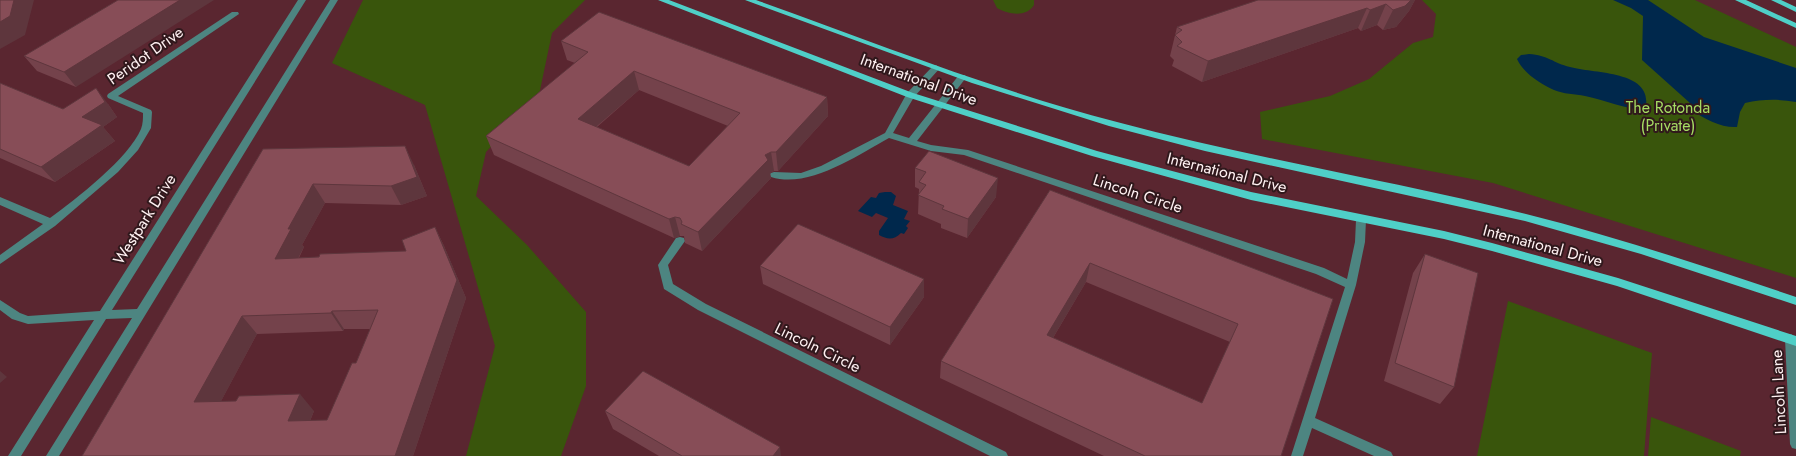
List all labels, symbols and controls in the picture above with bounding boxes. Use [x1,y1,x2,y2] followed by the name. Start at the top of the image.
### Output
[103,21,188,90] street label: Peridot Drive
[857,48,980,111] street label: International Drive
[1626,96,1710,137] park label: The Rotonda (Private)
[1164,146,1289,199] street label: International Drive
[1090,168,1186,219] street label: Lincoln Circle
[107,170,181,269] street label: Westpark Drive
[1481,218,1605,272] street label: International Drive
[771,317,865,378] street label: Lincoln Circle
[1765,349,1792,435] street label: Lincoln Lane

